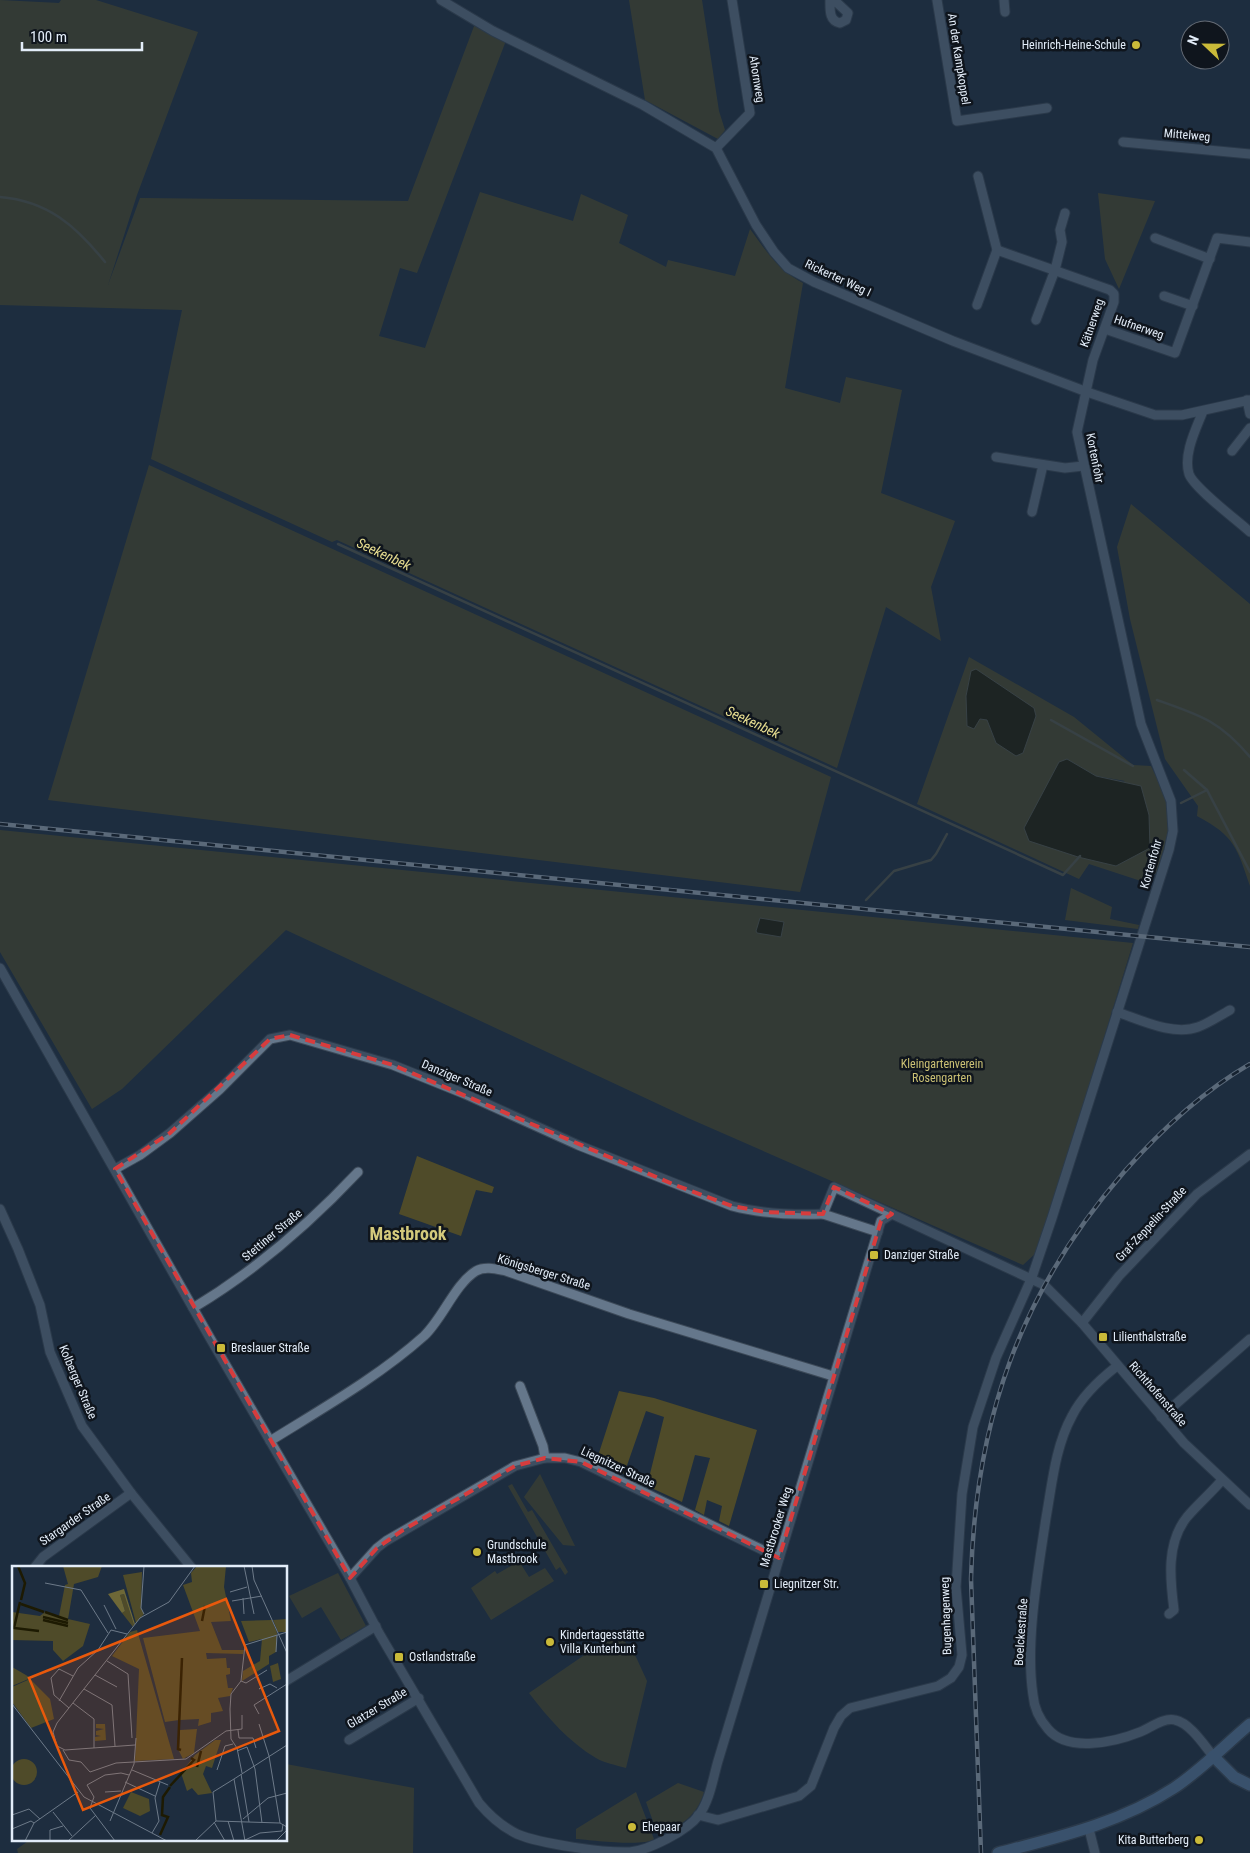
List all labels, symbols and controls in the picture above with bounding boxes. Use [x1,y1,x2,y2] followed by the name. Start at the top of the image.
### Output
[945,12,973,106] street label: An der Kampkoppel
[22,20,142,52] scale bar
[1180,20,1230,70] north arrow
[30,28,67,46] text: 100 m
[1184,33,1202,47] text: N
[1022,38,1126,52] place label: Heinrich-Heine-Schule
[1130,39,1142,51] marker: Heinrich-Heine-Schule
[746,54,768,104] street label: Ahornweg
[1163,126,1211,144] street label: Mittelweg
[803,257,873,299] street label: Rickerter Weg I
[1077,297,1107,349] street label: Kätnerweg
[1112,312,1166,342] street label: Hufnerweg
[1083,432,1107,485] street label: Kortenfohr
[354,535,414,574] water label: Seekenbek
[723,703,783,742] water label: Seekenbek
[1137,837,1165,890] street label: Kortenfohr
[420,1057,495,1099] street label: Danziger Straße
[901,1057,983,1085] park label: Kleingartenverein Rosengarten
[1113,1183,1190,1264] street label: Graf-Zeppelin-Straße
[239,1206,305,1264] street label: Stettiner Straße
[370,1223,447,1244] district label: Mastbrook
[884,1248,960,1262] place label: Danziger Straße
[868,1249,880,1261] marker: Danziger Straße
[496,1251,592,1293] street label: Königsberger Straße
[1113,1330,1187,1344] place label: Lilienthalstraße
[1097,1331,1109,1343] marker: Lilienthalstraße
[231,1341,310,1355] place label: Breslauer Straße
[215,1342,227,1354] marker: Breslauer Straße
[56,1343,100,1421] street label: Kolberger Straße
[1126,1359,1190,1429] street label: Richthofenstraße
[579,1444,658,1490] street label: Liegnitzer Straße
[757,1485,795,1569] street label: Mastbrooker Weg
[37,1489,113,1549] street label: Stargarder Straße
[487,1538,547,1566] place label: Grundschule Mastbrook
[471,1546,483,1558] marker: Grundschule Mastbrook
[12,1566,288,1840] inset map
[774,1577,839,1591] place label: Liegnitzer Str.
[938,1577,954,1655] street label: Bugenhagenweg
[758,1578,770,1590] marker: Liegnitzer Str.
[1012,1597,1030,1666] street label: Boelckestraße
[560,1628,645,1656] place label: Kindertagesstätte Villa Kunterbunt
[544,1636,556,1648] marker: Kindertagesstätte Villa Kunterbunt
[409,1650,476,1664] place label: Ostlandstraße
[393,1651,405,1663] marker: Ostlandstraße
[345,1685,410,1731] street label: Glatzer Straße
[642,1820,681,1834] place label: Ehepaar
[626,1821,638,1833] marker: Ehepaar
[1118,1833,1189,1847] place label: Kita Butterberg
[1193,1834,1205,1846] marker: Kita Butterberg

